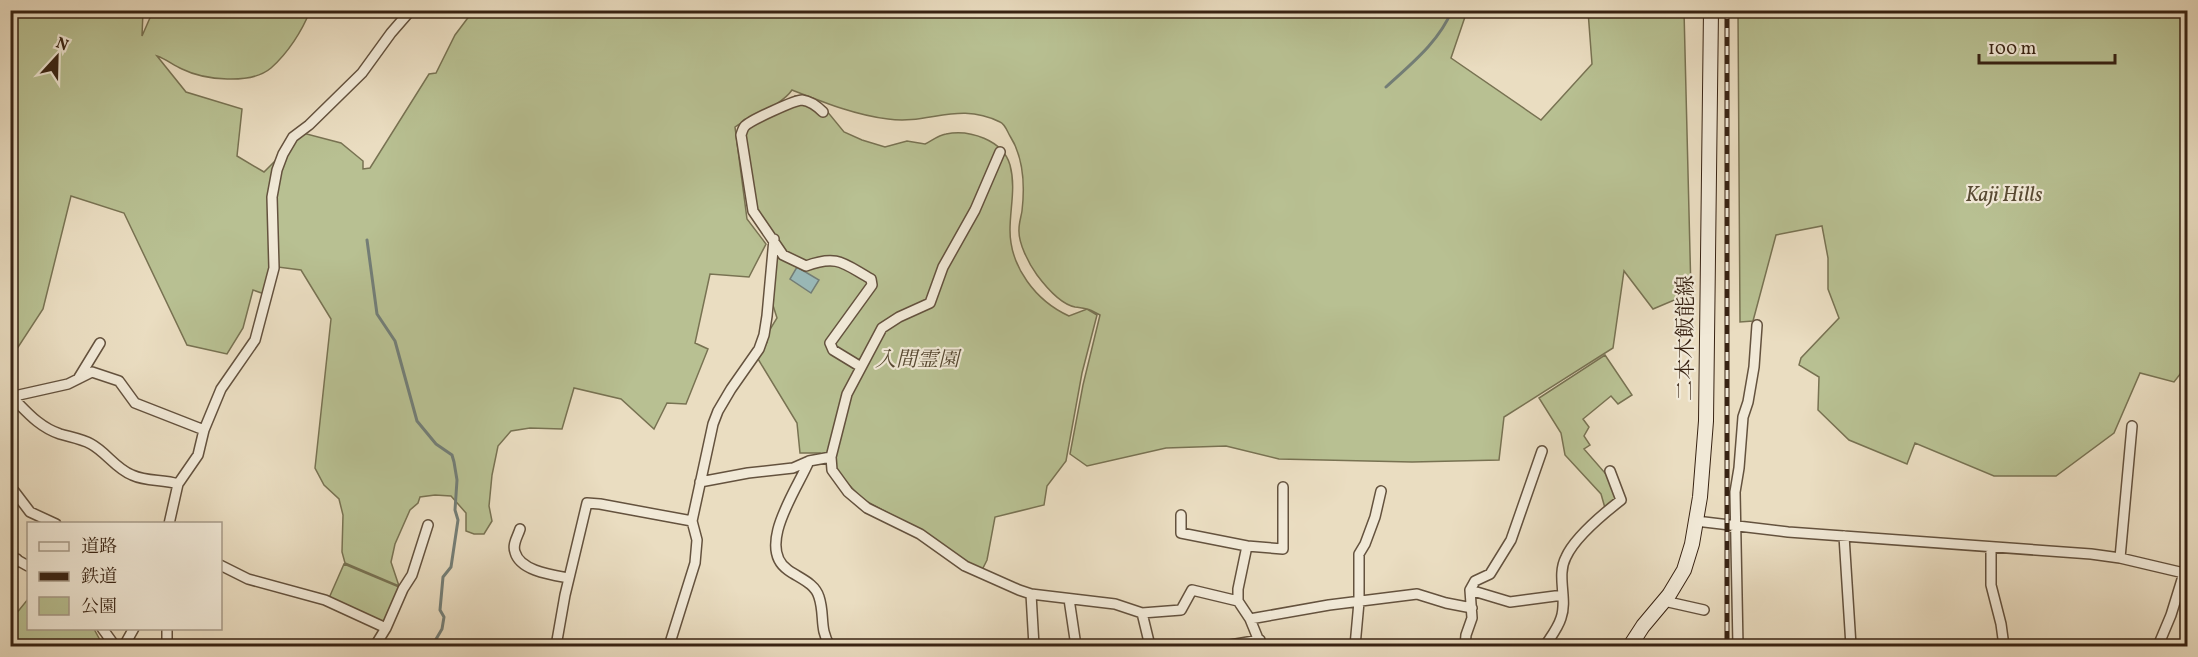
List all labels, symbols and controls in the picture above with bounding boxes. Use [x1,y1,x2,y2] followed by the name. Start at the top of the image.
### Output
[27,27,87,87] north arrow
[1979,27,2116,65] scale bar
[52,33,72,57] text: N
[1988,37,2037,62] text: 100 m
[1966,181,2043,210] park label: Kaji Hills
[1672,275,1701,401] street label: 二本木飯能線
[875,346,962,375] park label: 入間霊園
[27,522,222,630] legend
[81,535,117,560] text: 道路
[81,565,117,590] text: 鉄道
[81,595,117,620] text: 公園

